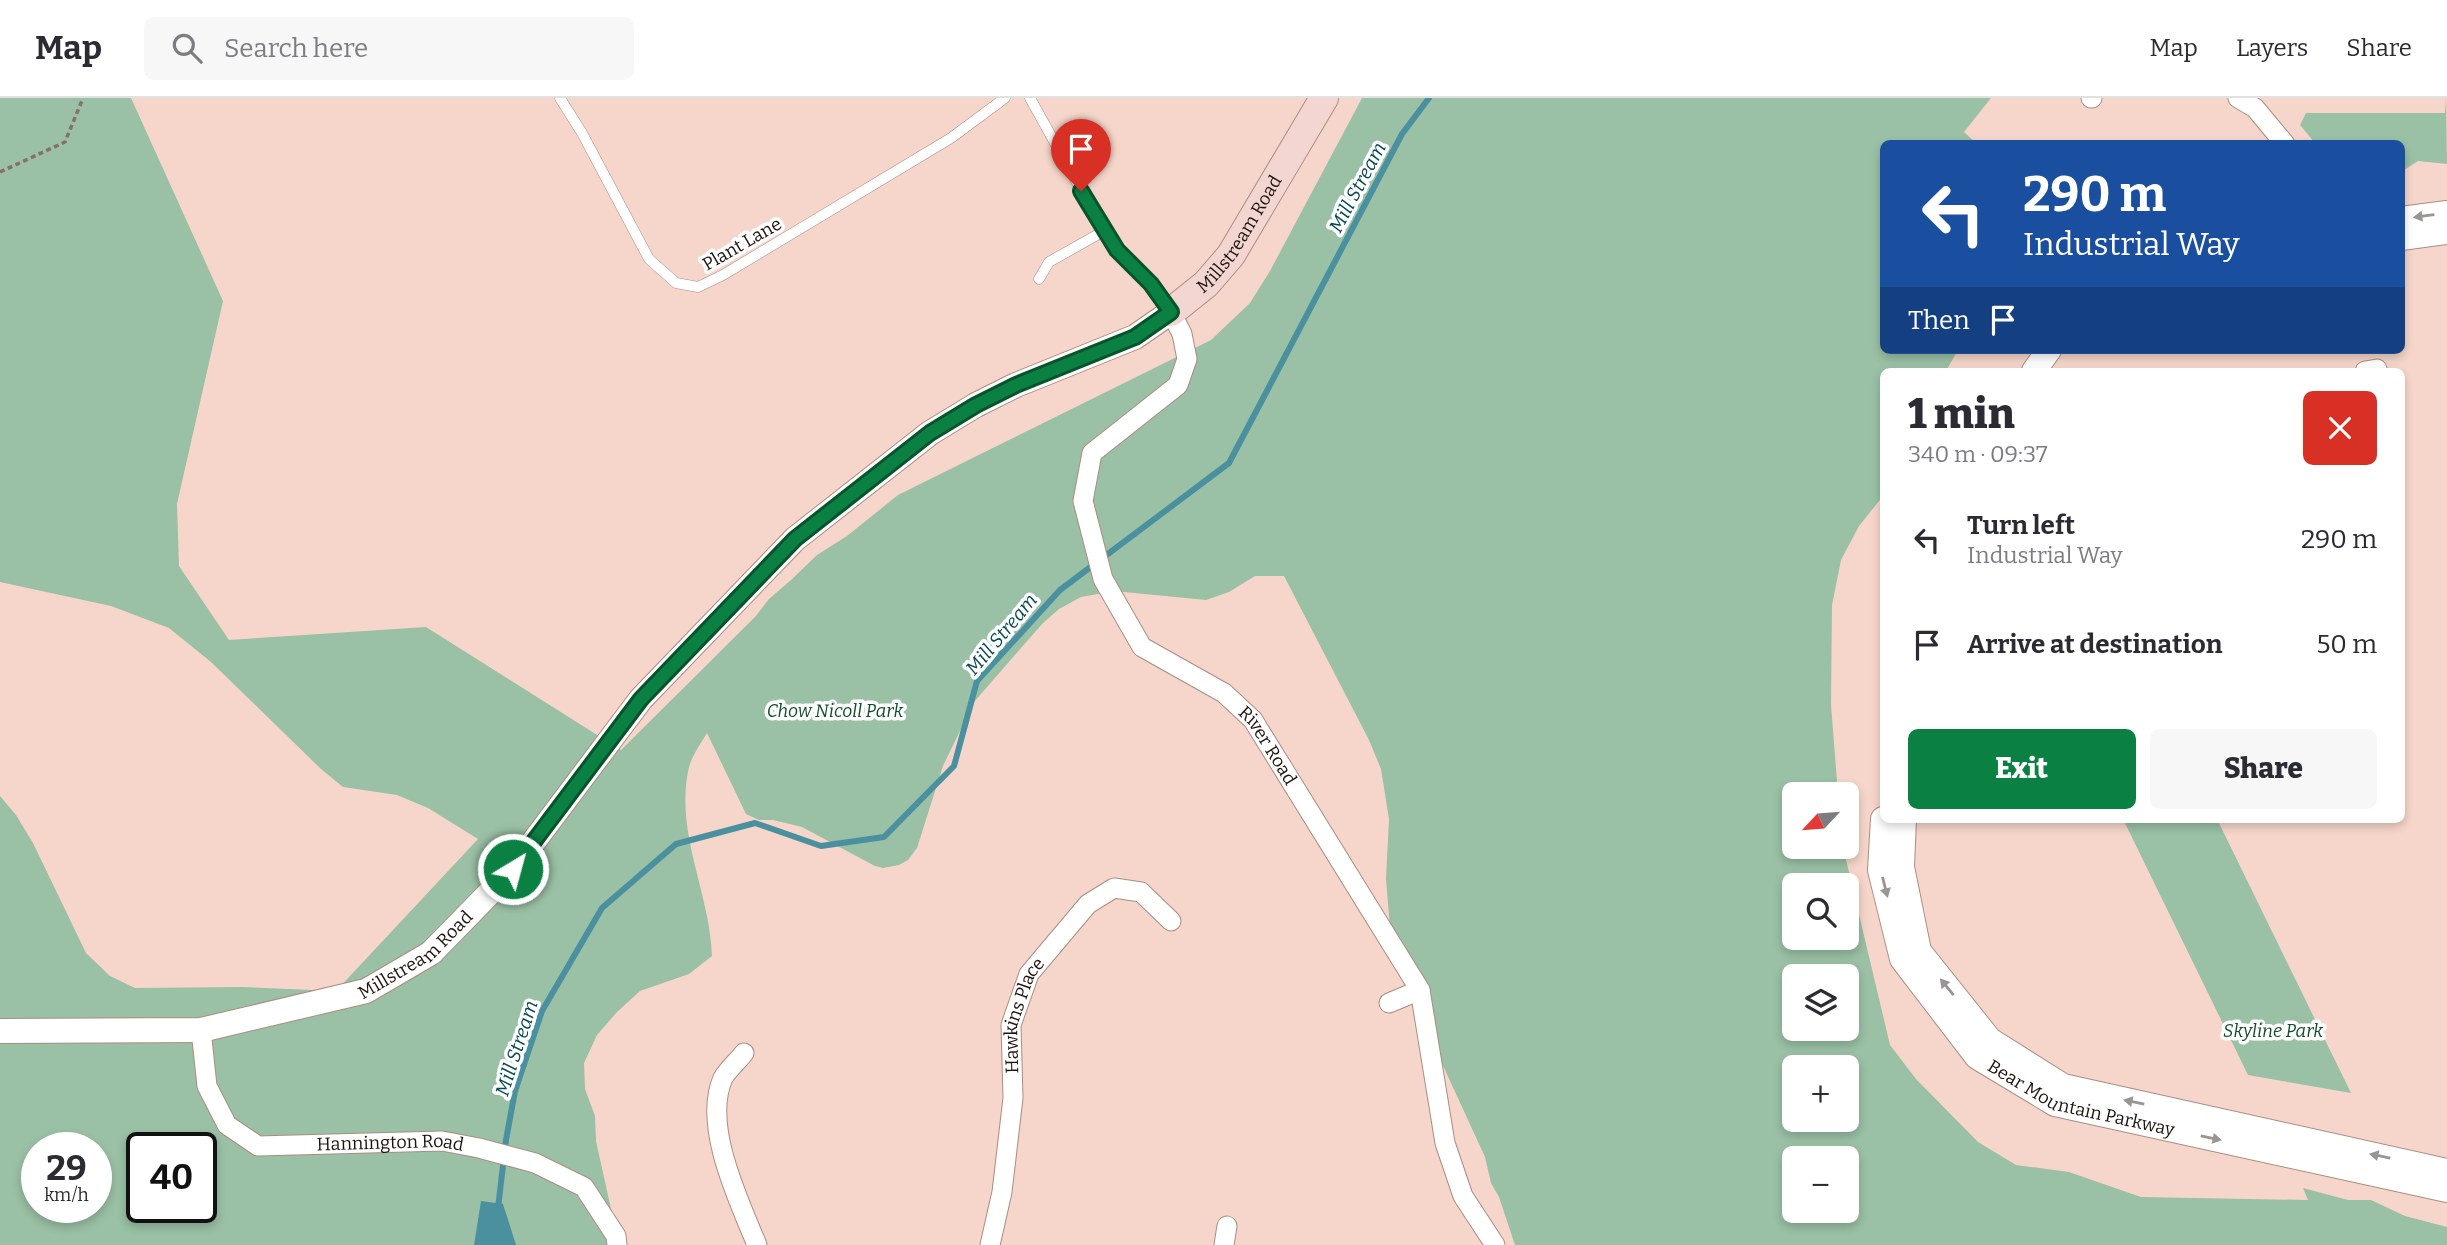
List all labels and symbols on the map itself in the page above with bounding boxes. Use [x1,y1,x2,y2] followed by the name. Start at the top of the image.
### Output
[1051,119,1111,191] pin
[1324,138,1391,236] water label: Mill Stream
[1192,171,1287,298] street label: Millstream Road
[2413,211,2435,222] one-way arrow
[699,213,785,275] street label: Plant Lane
[961,589,1042,680] water label: Mill Stream
[767,700,903,722] park label: Chow Nicoll Park
[1234,701,1302,789] street label: River Road
[1782,782,1858,859] north arrow
[476,832,550,906] position arrow
[1880,876,1891,898] one-way arrow
[354,906,477,1004] street label: Millstream Road
[1000,953,1049,1074] street label: Hawkins Place
[1940,978,1955,996] one-way arrow
[490,998,543,1099] water label: Mill Stream
[2223,1020,2323,1042] park label: Skyline Park
[1984,1055,2177,1141] street label: Bear Mountain Parkway
[2123,1096,2145,1107] one-way arrow
[316,1130,466,1156] street label: Hannington Road
[126,1132,217,1223] speed limit sign: 40
[2200,1133,2222,1144] one-way arrow
[2369,1150,2391,1161] one-way arrow

